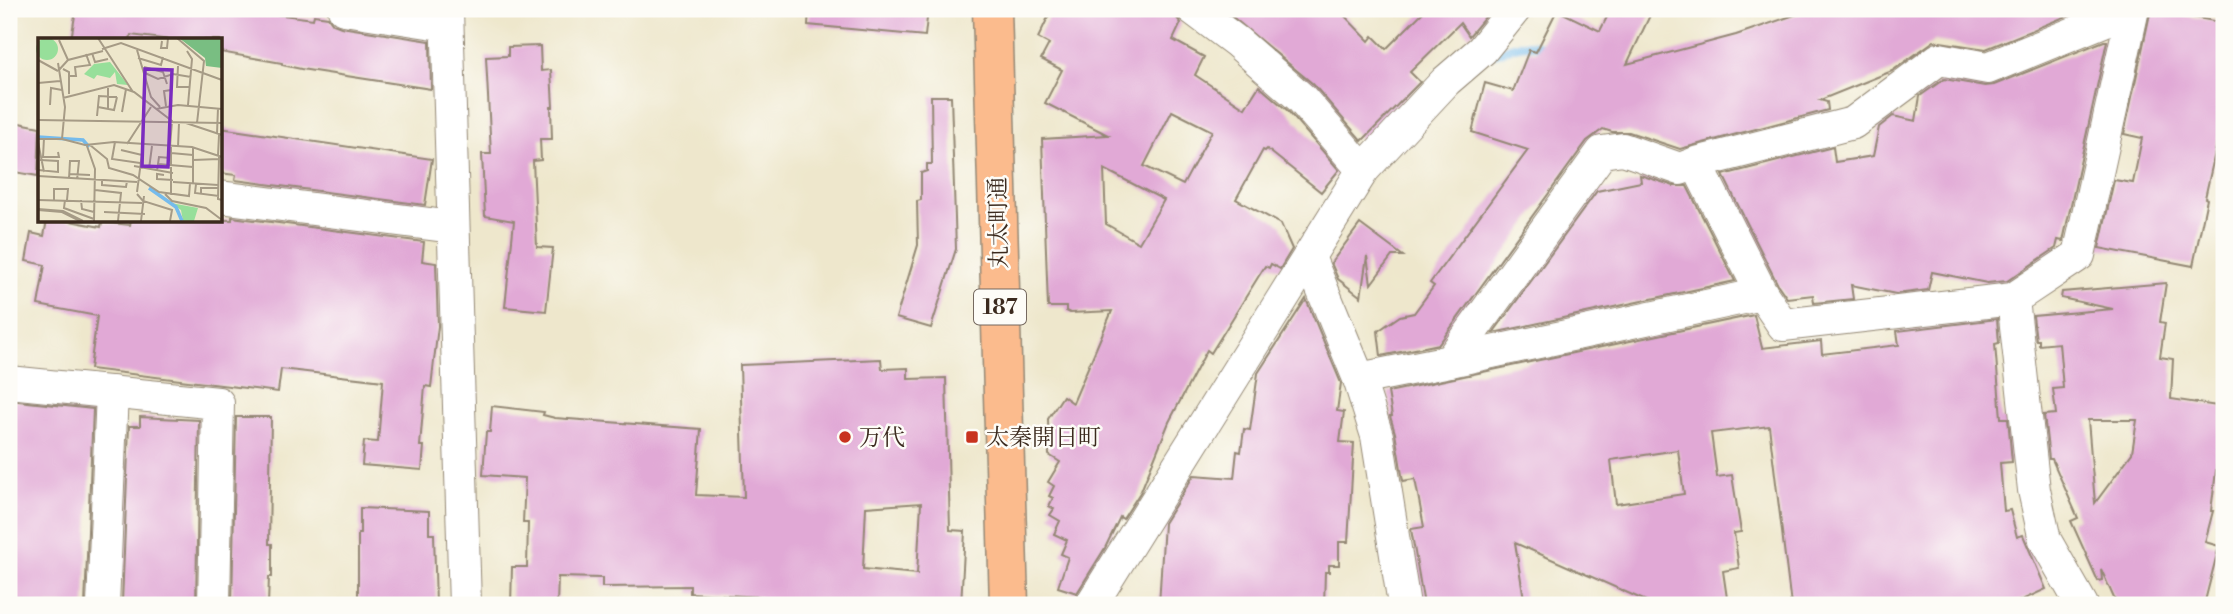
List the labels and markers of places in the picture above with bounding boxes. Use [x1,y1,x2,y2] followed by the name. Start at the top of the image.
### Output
[859,424,905,452] place label: 万代
[986,424,1101,452] place label: 太秦開日町
[837,429,853,445] marker: 万代
[964,429,980,445] marker: 太秦開日町

